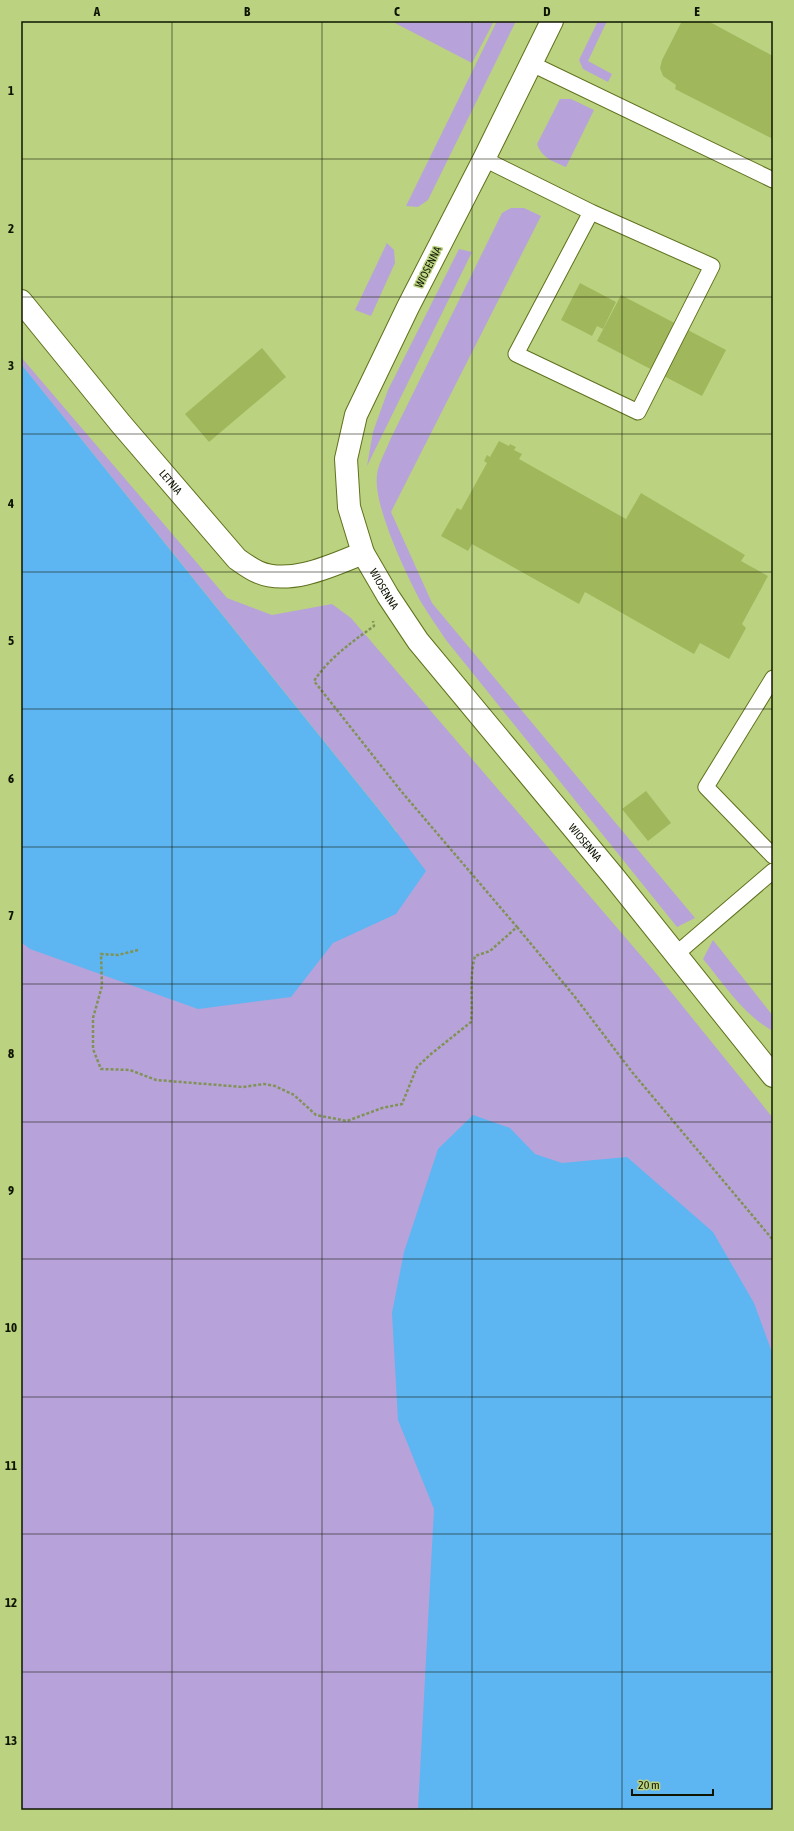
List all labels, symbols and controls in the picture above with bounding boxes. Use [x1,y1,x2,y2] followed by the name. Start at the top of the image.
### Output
[93,4,101,19] text: A
[244,4,251,19] text: B
[394,4,400,19] text: C
[543,4,551,19] text: D
[694,4,700,19] text: E
[8,83,14,98] text: 1
[8,221,14,236] text: 2
[412,244,444,290] street label: WIOSENNA
[8,358,14,373] text: 3
[157,467,185,497] street label: LETNIA
[7,496,14,511] text: 4
[367,567,401,612] street label: WIOSENNA
[8,633,14,648] text: 5
[8,771,14,786] text: 6
[566,821,605,864] street label: WIOSENNA
[8,908,14,923] text: 7
[8,1046,14,1061] text: 8
[8,1183,14,1198] text: 9
[5,1320,17,1335] text: 10
[5,1458,17,1473] text: 11
[5,1595,17,1610] text: 12
[5,1733,17,1748] text: 13
[632,1771,713,1797] scale bar
[638,1778,660,1792] text: 20 m

